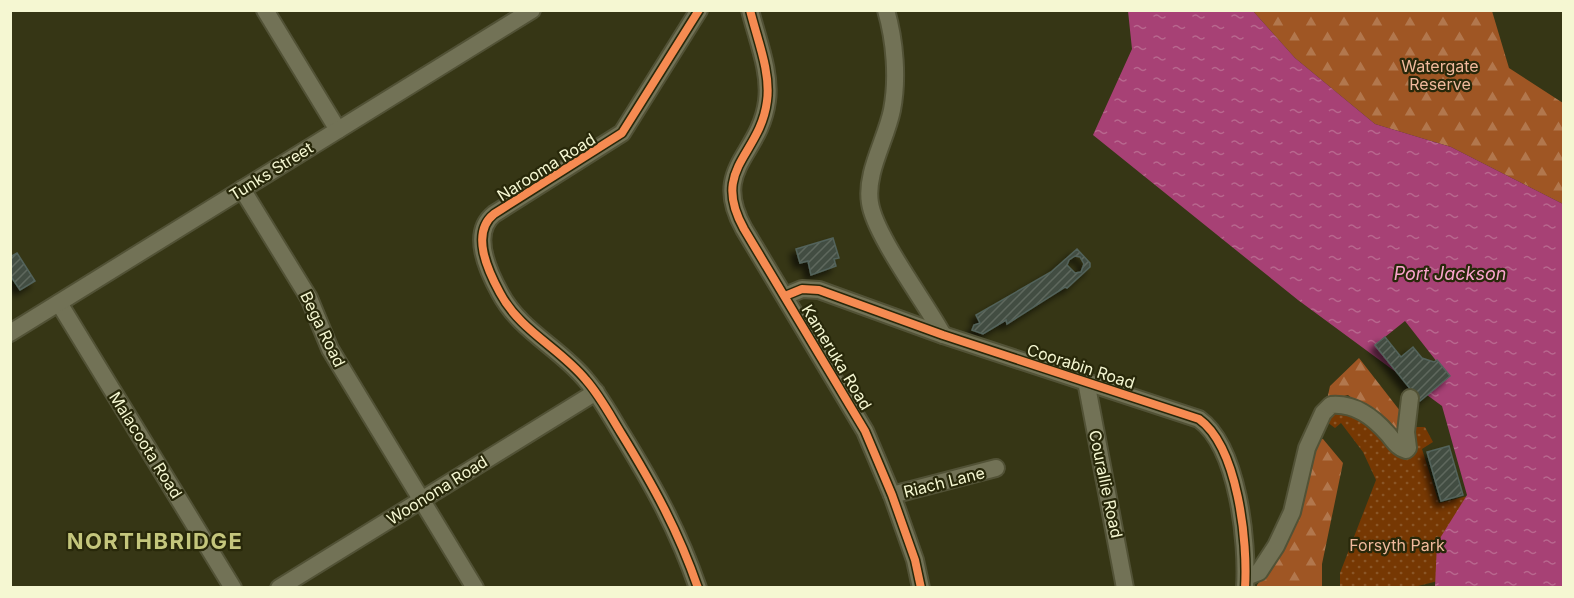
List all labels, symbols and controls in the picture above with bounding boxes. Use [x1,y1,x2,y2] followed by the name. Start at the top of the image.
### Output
[1401,56,1479,94] park label: Watergate Reserve
[493,129,599,205] street label: Narooma Road
[225,137,317,205] street label: Tunks Street
[1394,263,1506,284] water label: Port Jackson
[296,288,350,370] street label: Bega Road
[798,301,876,413] street label: Kameruka Road
[1025,339,1137,393] street label: Coorabin Road
[105,388,187,502] street label: Malacoota Road
[1085,428,1127,540] street label: Courallie Road
[383,451,491,529] street label: Woonona Road
[901,462,987,502] street label: Riach Lane
[67,528,243,554] district label: NORTHBRIDGE
[1349,535,1445,555] park label: Forsyth Park

